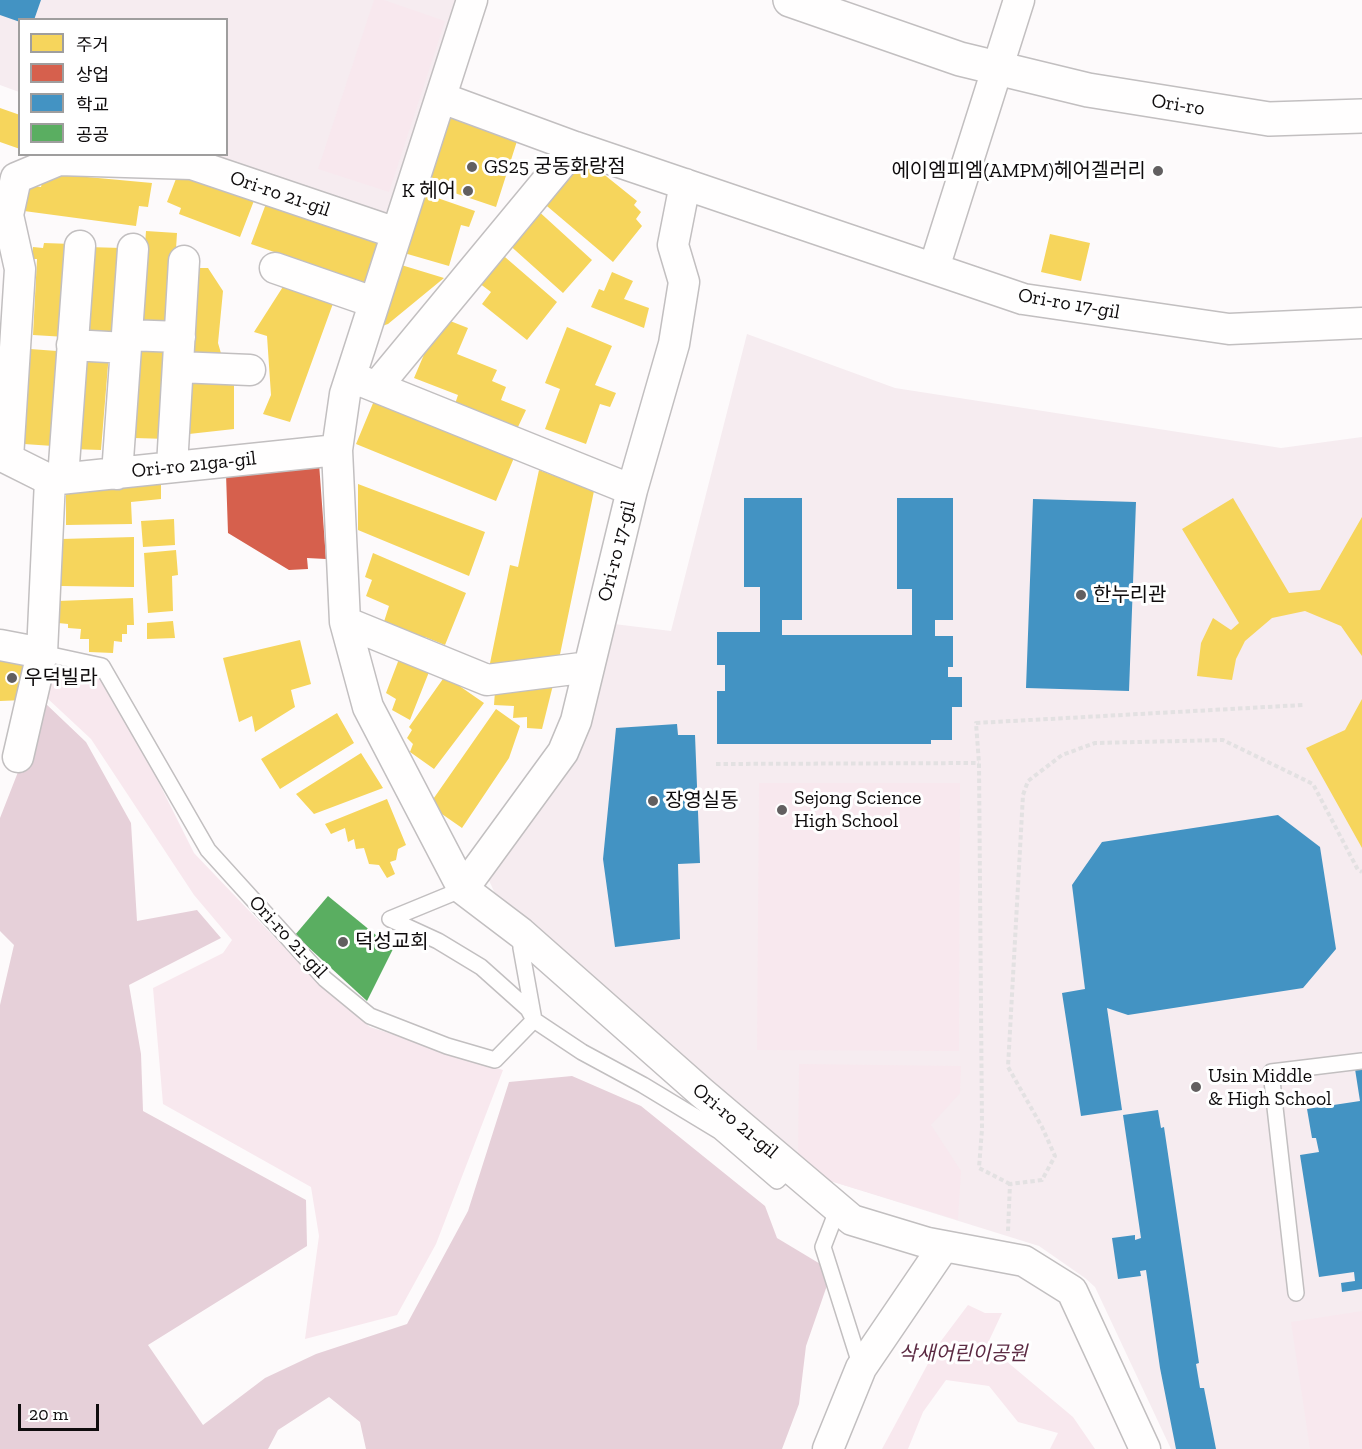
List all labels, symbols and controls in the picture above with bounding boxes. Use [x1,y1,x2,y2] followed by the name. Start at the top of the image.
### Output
[18,18,228,156] legend
[76,34,109,56] text: 주거
[76,64,109,86] text: 상업
[1150,89,1206,121] street label: Ori-ro
[76,94,109,116] text: 학교
[76,124,109,146] text: 공공
[484,155,626,179] place label: GS25 궁동화랑점
[891,159,1146,183] place label: 에이엠피엠(AMPM)헤어겔러리
[465,160,479,174] marker: GS25 궁동화랑점
[1151,164,1165,178] marker: 에이엠피엠(AMPM)헤어겔러리
[227,166,333,222] street label: Ori-ro 21-gil
[402,179,456,203] place label: K 헤어
[461,184,475,198] marker: K 헤어
[1016,283,1122,325] street label: Ori-ro 17-gil
[130,447,258,483] street label: Ori-ro 21ga-gil
[593,498,641,604] street label: Ori-ro 17-gil
[1093,583,1167,607] place label: 한누리관
[1074,588,1088,602] marker: 한누리관
[24,666,98,690] place label: 우덕빌라
[5,671,19,685] marker: 우덕빌라
[794,786,921,833] place label: Sejong Science High School
[665,789,739,813] place label: 장영실동
[646,794,660,808] marker: 장영실동
[775,803,789,817] marker: Sejong Science High School
[244,891,332,983] street label: Ori-ro 21-gil
[355,930,429,954] place label: 덕성교회
[336,935,350,949] marker: 덕성교회
[1208,1064,1331,1111] place label: Usin Middle & High School
[687,1078,783,1164] street label: Ori-ro 21-gil
[1189,1080,1203,1094] marker: Usin Middle & High School
[899,1342,1027,1366] park label: 삭새어린이공원
[21,1392,102,1430] scale bar
[29,1403,68,1425] text: 20 m

